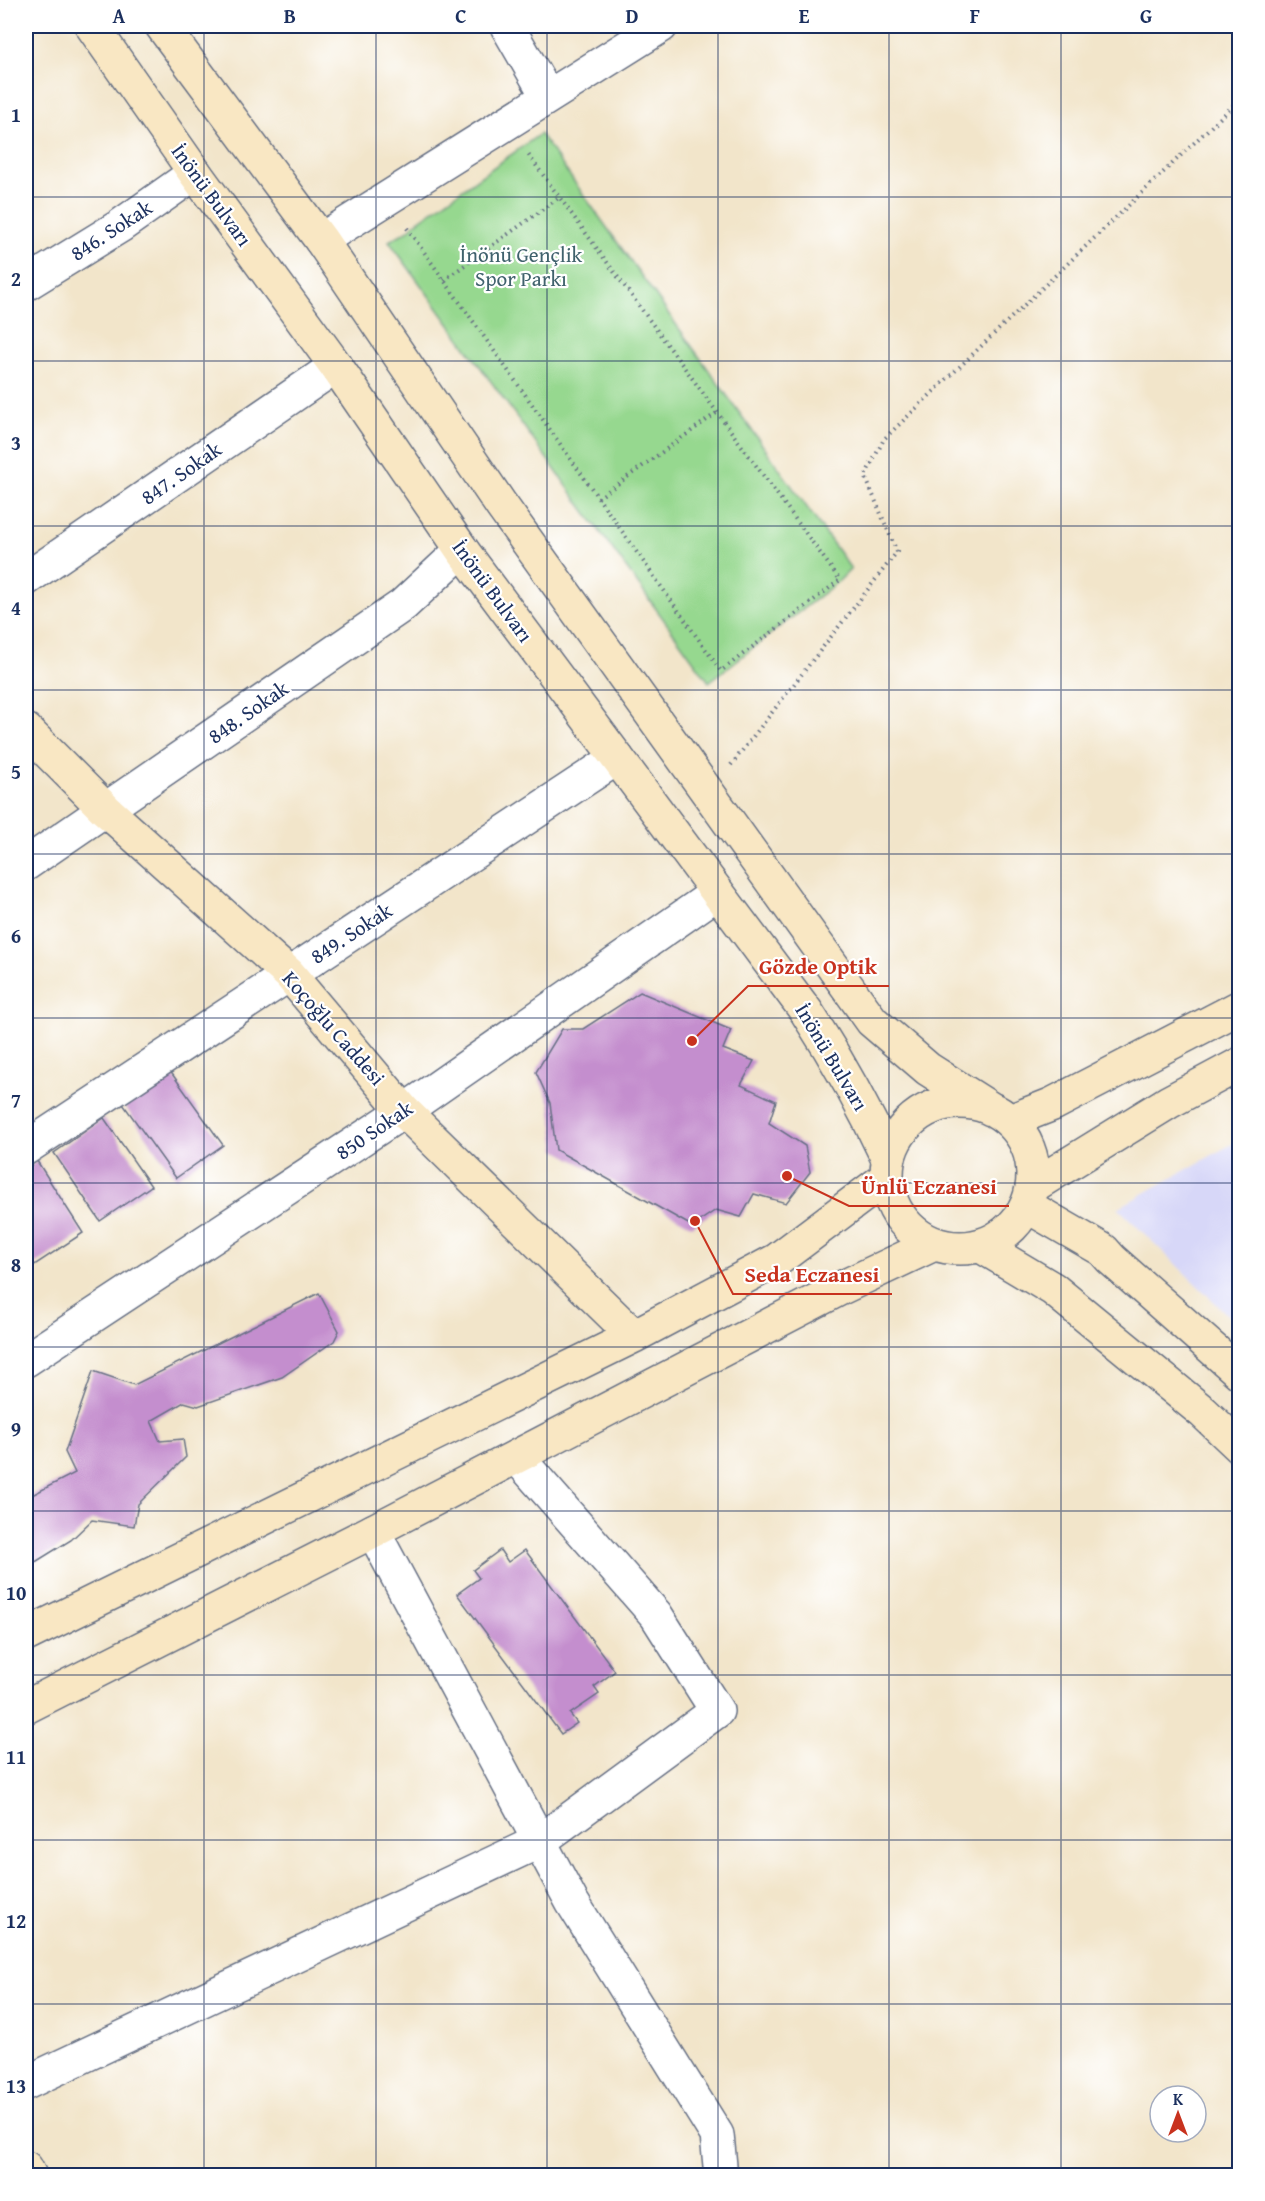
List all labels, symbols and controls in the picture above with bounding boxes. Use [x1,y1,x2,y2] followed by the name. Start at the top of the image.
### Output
[113,1,126,30] text: A
[284,1,296,30] text: B
[455,1,467,30] text: C
[625,1,639,30] text: D
[799,1,810,30] text: E
[970,1,980,30] text: F
[1140,1,1152,30] text: G
[11,100,21,129] text: 1
[164,137,260,253] street label: İnönü Bulvarı
[64,192,158,268] street label: 846. Sokak
[460,239,583,294] park label: İnönü Gençlik Spor Parkı
[11,264,21,293] text: 2
[11,428,21,457] text: 3
[134,434,228,512] street label: 847. Sokak
[445,533,541,649] street label: İnönü Bulvarı
[11,593,21,622] text: 4
[201,673,295,751] street label: 848. Sokak
[11,757,21,786] text: 5
[304,895,398,971] street label: 849. Sokak
[11,921,21,950] text: 6
[748,946,889,986] callout: Gözde Optik
[759,950,877,982] text: Gözde Optik
[275,964,393,1092] street label: Koçoğlu Caddesi
[788,997,876,1117] street label: İnönü Bulvarı
[11,1085,21,1114] text: 7
[329,1093,419,1167] street label: 850 Sokak
[849,1166,1009,1206] callout: Ünlü Eczanesi
[861,1170,997,1202] text: Ünlü Eczanesi
[11,1250,21,1279] text: 8
[733,1254,892,1294] callout: Seda Eczanesi
[745,1258,880,1290] text: Seda Eczanesi
[11,1414,21,1443] text: 9
[6,1578,26,1607] text: 10
[6,1742,26,1771] text: 11
[6,1906,26,1935] text: 12
[6,2071,26,2100] text: 13
[1148,2084,1208,2144] north arrow
[1173,2087,1184,2111] text: K

